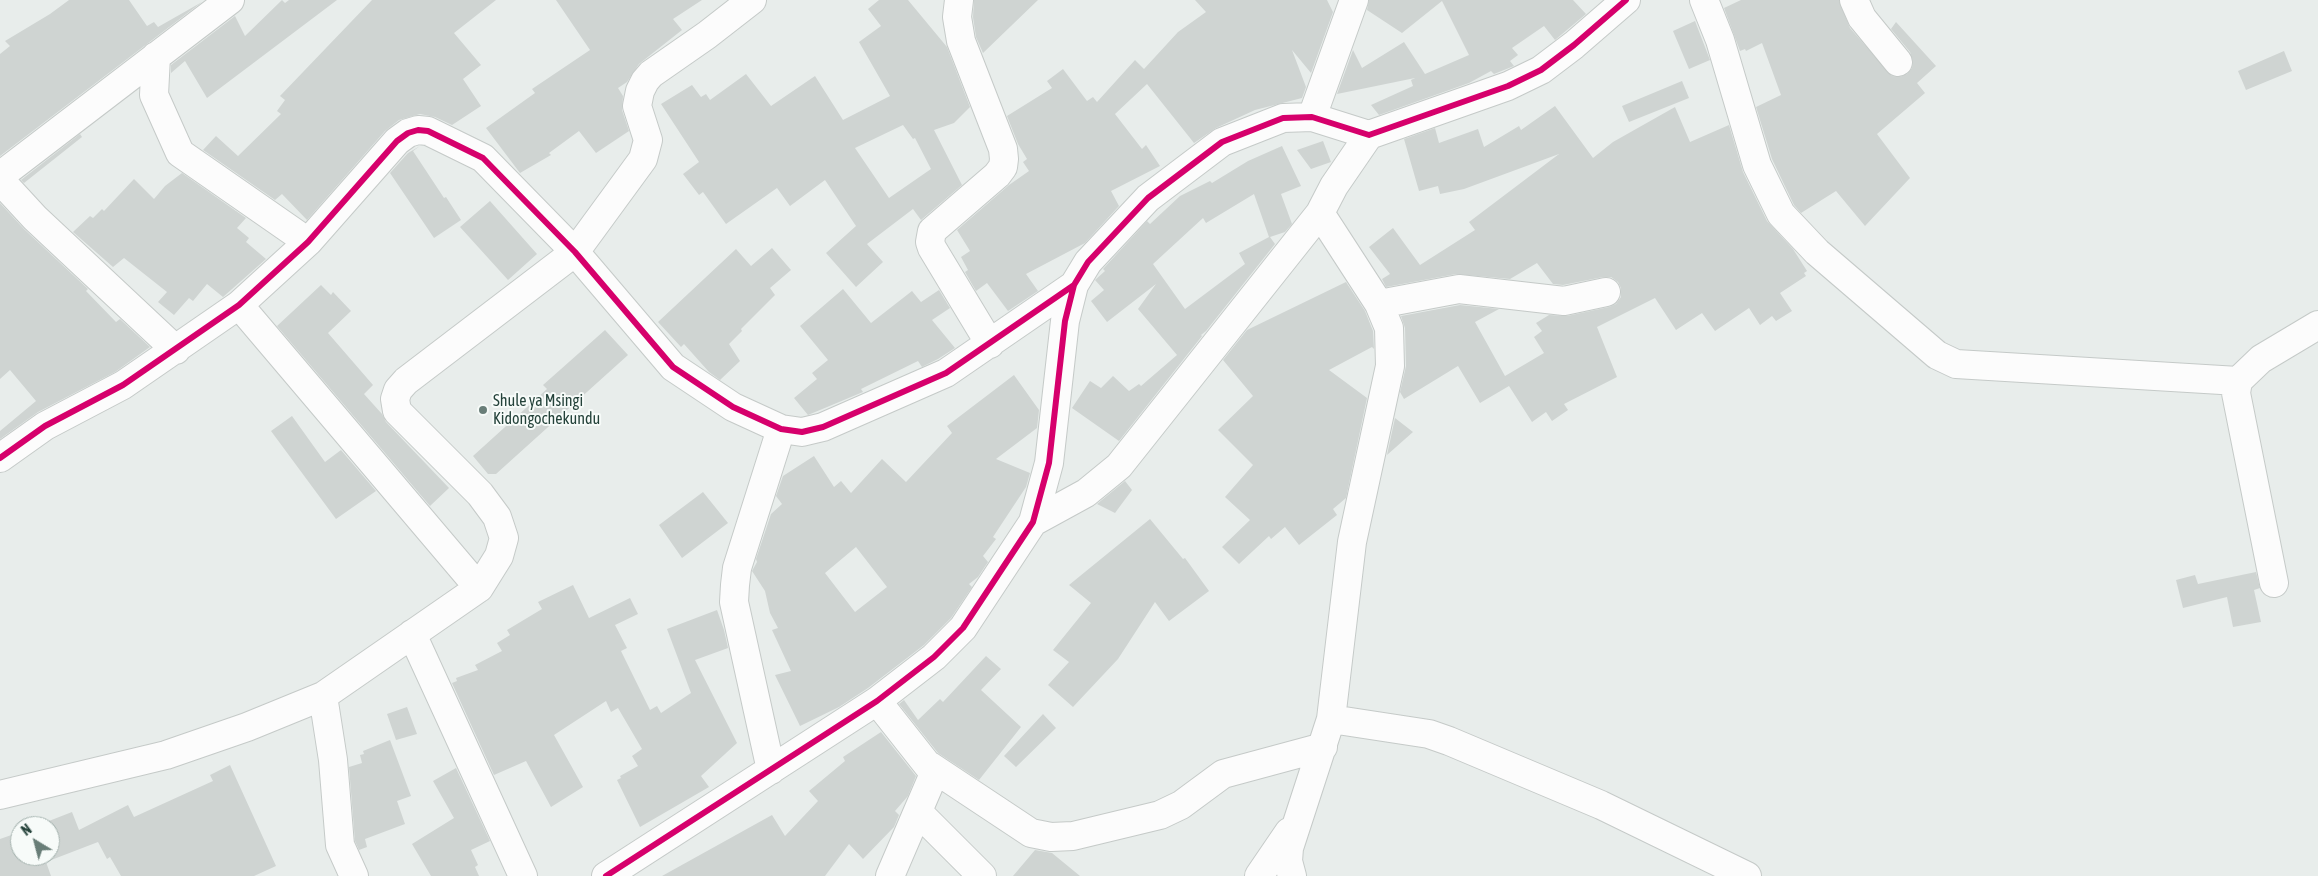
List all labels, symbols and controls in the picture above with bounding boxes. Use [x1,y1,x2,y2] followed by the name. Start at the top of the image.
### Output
[493,391,600,429] place label: Shule ya Msingi Kidongochekundu
[477,404,489,416] marker: Shule ya Msingi Kidongochekundu
[10,816,60,866] north arrow
[18,821,35,839] text: N

